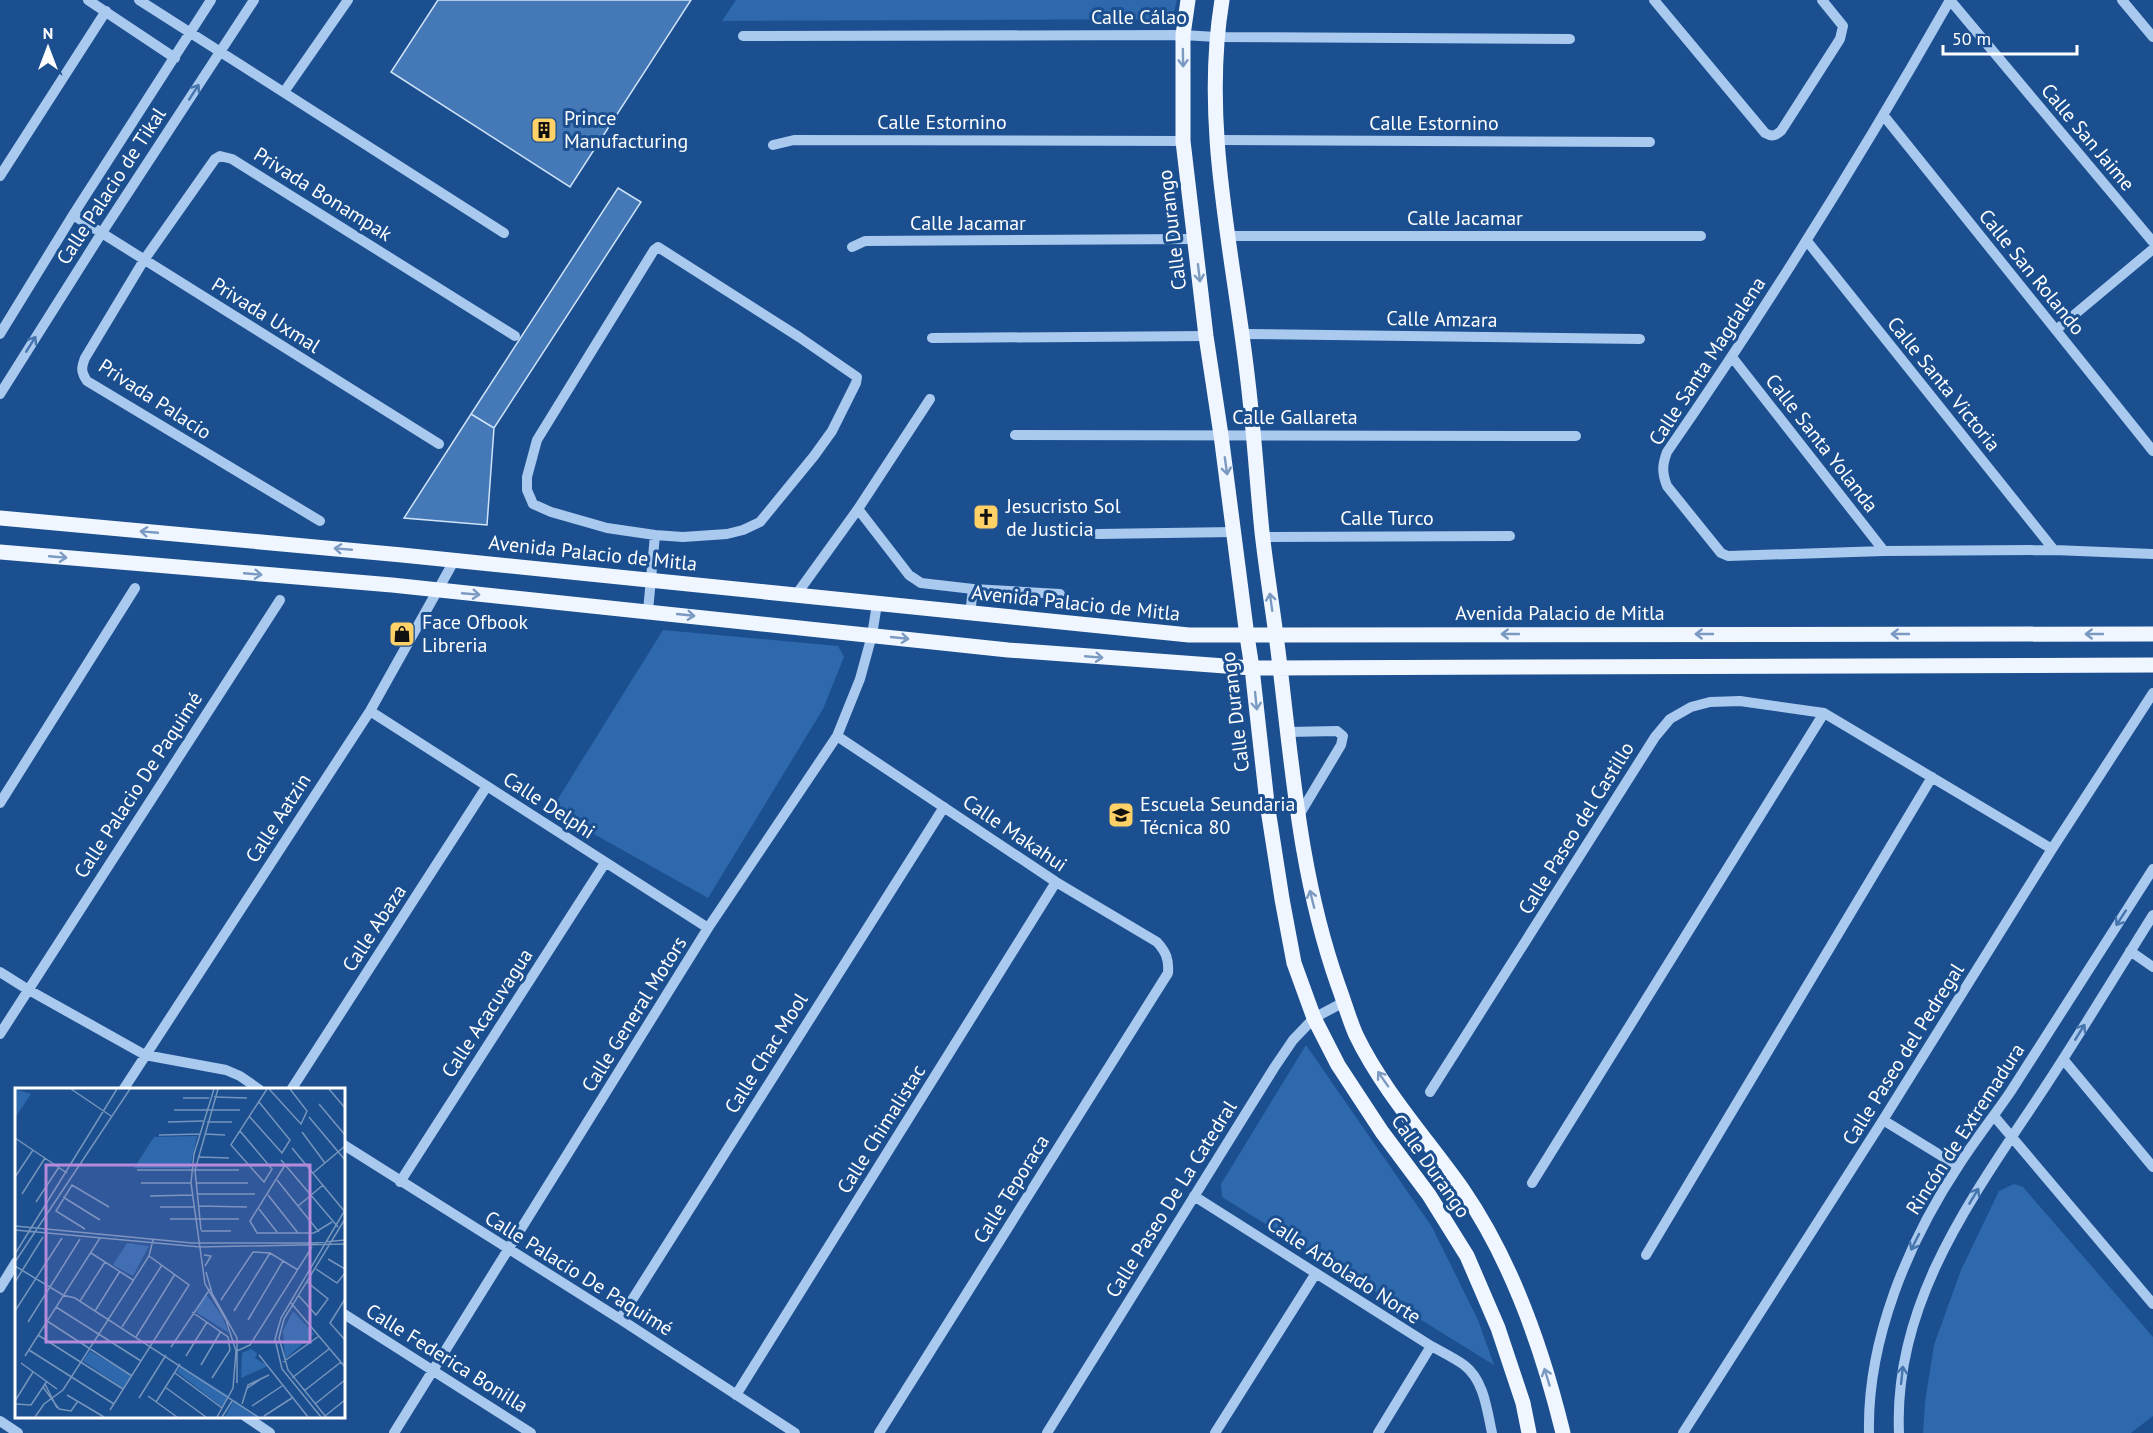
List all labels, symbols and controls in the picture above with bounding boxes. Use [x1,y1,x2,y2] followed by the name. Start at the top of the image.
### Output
[1091,4,1187,30] street label: Calle Cálao
[18,18,78,78] north arrow
[1943,18,2076,56] scale bar
[43,23,53,43] text: N
[1952,27,1991,50] text: 50 m
[1177,48,1189,68] one-way arrow
[2035,78,2141,196] street label: Calle San Jaime
[188,84,200,101] one-way arrow
[50,102,172,269] street label: Calle Palacio de Tikal
[564,105,688,154] place label: Prince Manufacturing
[877,109,1007,135] street label: Calle Estornino
[1369,110,1499,136] street label: Calle Estornino
[529,115,559,145] building icon: Prince Manufacturing
[249,141,397,247] street label: Privada Bonampak
[1152,168,1192,292] street label: Calle Durango
[1973,204,2091,340] street label: Calle San Rolando
[1407,205,1523,231] street label: Calle Jacamar
[910,210,1026,236] street label: Calle Jacamar
[1193,263,1204,283] one-way arrow
[207,271,325,359] street label: Privada Uxmal
[1643,272,1771,450] street label: Calle Santa Magdalena
[1386,305,1498,333] street label: Calle Amzara
[1882,311,2006,457] street label: Calle Santa Victoria
[26,336,38,353] one-way arrow
[94,353,216,445] street label: Privada Palacio
[1760,369,1884,517] street label: Calle Santa Yolanda
[1232,404,1358,430] street label: Calle Gallareta
[1220,456,1231,476] one-way arrow
[1005,493,1121,542] place label: Jesucristo Sol de Justicia
[971,502,1001,532] church icon: Jesucristo Sol de Justicia
[1340,505,1434,531] street label: Calle Turco
[140,526,159,537] one-way arrow
[487,529,699,577] street label: Avenida Palacio de Mitla
[334,543,354,554] one-way arrow
[48,552,68,563] one-way arrow
[242,569,262,580] one-way arrow
[970,579,1182,627] street label: Avenida Palacio de Mitla
[460,589,480,600] one-way arrow
[1266,592,1277,612] one-way arrow
[1455,600,1665,626] street label: Avenida Palacio de Mitla
[422,609,529,658] place label: Face Ofbook Libreria
[675,610,695,621] one-way arrow
[387,619,417,649] shop icon: Face Ofbook Libreria
[1500,628,1520,640] one-way arrow
[1695,628,1715,640] one-way arrow
[1890,628,1910,640] one-way arrow
[2085,628,2105,640] one-way arrow
[890,633,910,644] one-way arrow
[1215,650,1255,774] street label: Calle Durango
[1084,652,1104,663] one-way arrow
[68,687,208,883] street label: Calle Palacio De Paquimé
[1251,691,1262,711] one-way arrow
[1512,737,1640,919] street label: Calle Paseo del Castillo
[498,766,600,844] street label: Calle Delphi
[240,768,316,868] street label: Calle Aatzin
[958,789,1072,877] street label: Calle Makahui
[1140,791,1295,840] place label: Escuela Seundaria Técnica 80
[1106,800,1136,830] school or university icon: Escuela Seundaria Técnica 80
[336,879,412,977] street label: Calle Abaza
[1306,890,1317,909] one-way arrow
[2115,909,2127,926] one-way arrow
[576,931,692,1097] street label: Calle General Motors
[436,944,538,1082] street label: Calle Acacuvagua
[1836,958,1970,1150] street label: Calle Paseo del Pedregal
[719,988,814,1118] street label: Calle Chac Mool
[2075,1024,2087,1041] one-way arrow
[1900,1038,2030,1220] street label: Rincón de Extremadura
[831,1060,931,1198] street label: Calle Chimalistac
[1377,1072,1389,1088] one-way arrow
[15,1088,345,1418] inset map
[1100,1095,1242,1302] street label: Calle Paseo De La Catedral
[1386,1109,1476,1223] street label: Calle Durango
[967,1130,1055,1248] street label: Calle Teporaca
[1969,1188,1981,1205] one-way arrow
[480,1204,678,1342] street label: Calle Palacio De Paquimé
[1262,1211,1426,1329] street label: Calle Arbolado Norte
[1909,1232,1921,1250] one-way arrow
[361,1298,533,1418] street label: Calle Federica Bonilla
[1896,1365,1907,1385] one-way arrow
[1541,1368,1552,1387] one-way arrow

